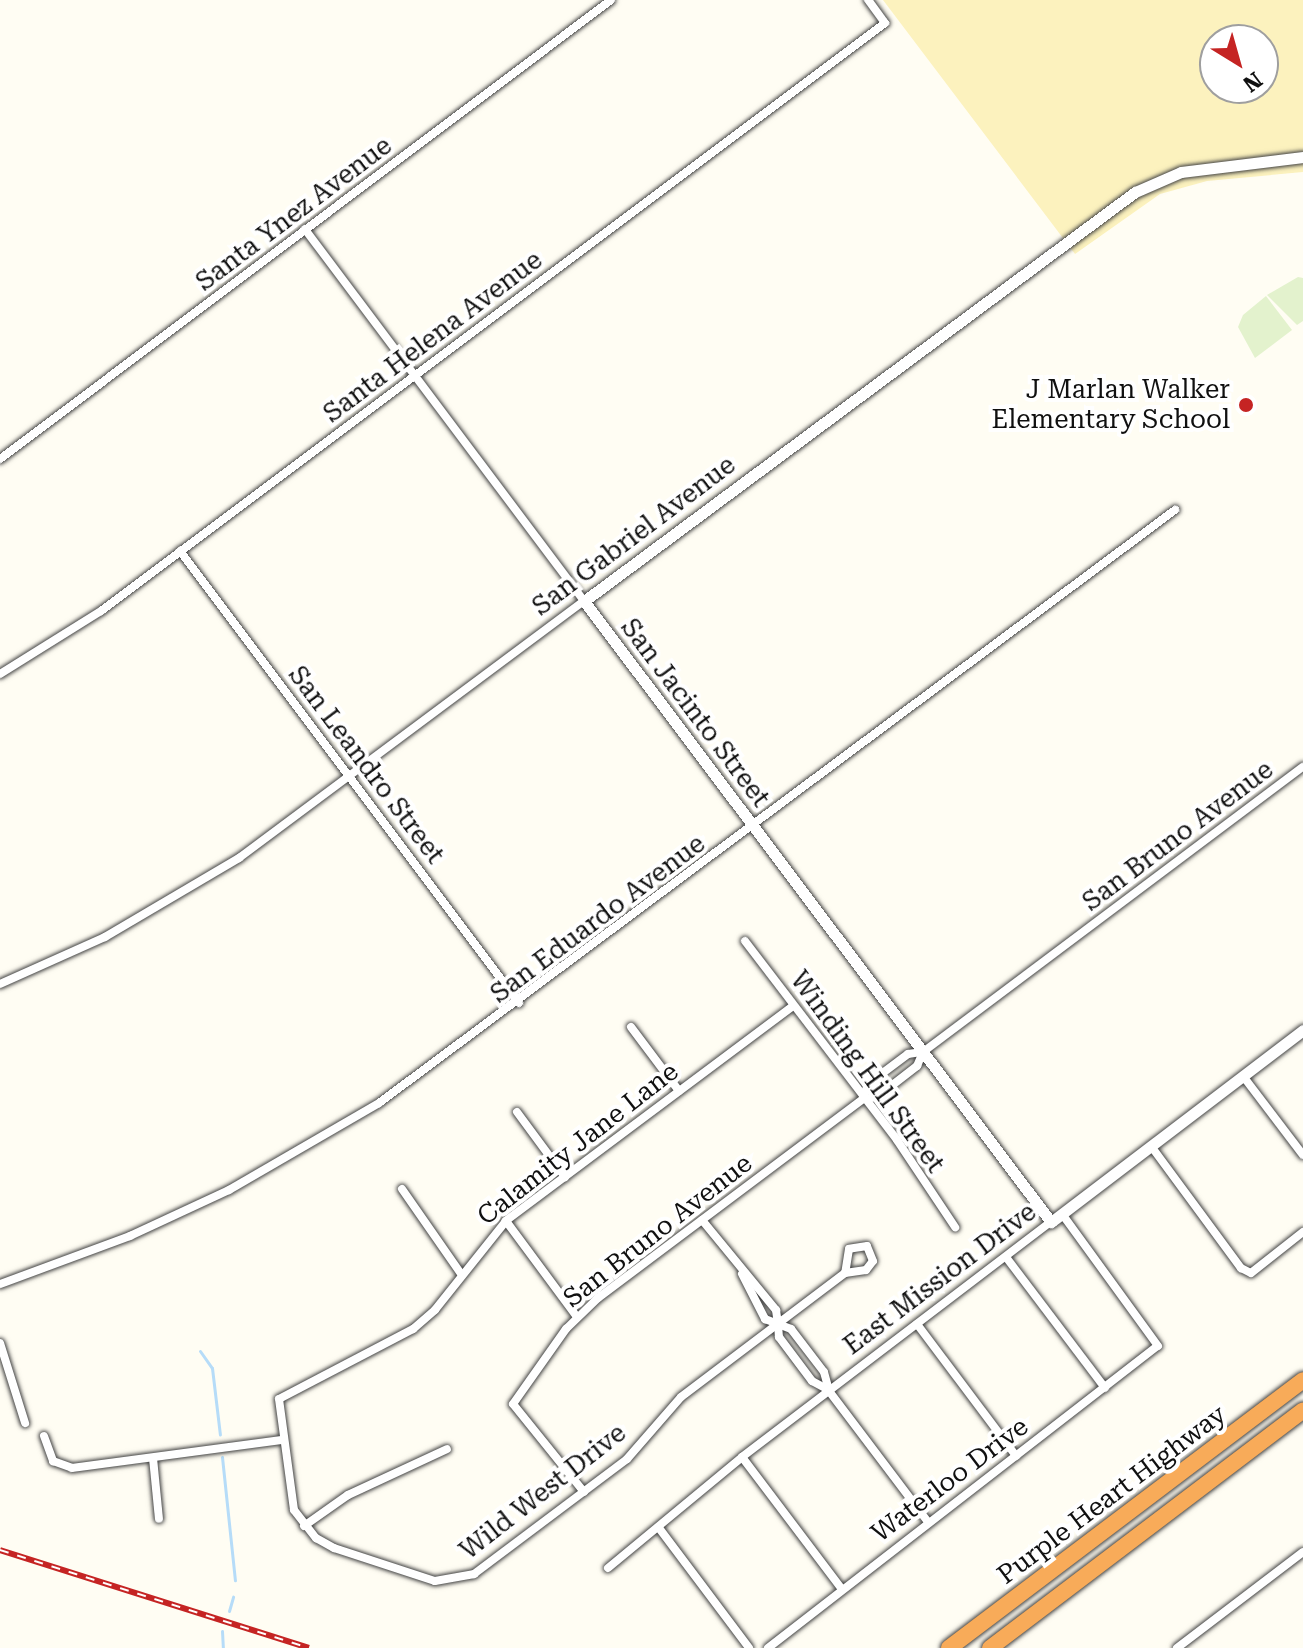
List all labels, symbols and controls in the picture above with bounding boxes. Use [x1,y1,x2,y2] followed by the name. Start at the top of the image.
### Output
[1199,24,1279,104] north arrow
[1238,67,1267,97] text: N
[190,130,398,298] street label: Santa Ynez Avenue
[317,245,549,429] street label: Santa Helena Avenue
[992,374,1230,436] place label: J Marlan Walker Elementary School
[1237,396,1255,414] marker: J Marlan Walker Elementary School
[526,449,742,623] street label: San Gabriel Avenue
[614,613,776,813] street label: San Jacinto Street
[282,660,450,870] street label: San Leandro Street
[1077,754,1279,918] street label: San Bruno Avenue
[485,828,711,1010] street label: San Eduardo Avenue
[783,965,951,1179] street label: Winding Hill Street
[471,1056,685,1232] street label: Calamity Jane Lane
[558,1148,758,1314] street label: San Bruno Avenue
[838,1196,1042,1362] street label: East Mission Drive
[992,1399,1232,1591] street label: Purple Heart Highway
[866,1411,1034,1549] street label: Waterloo Drive
[454,1418,632,1566] street label: Wild West Drive

